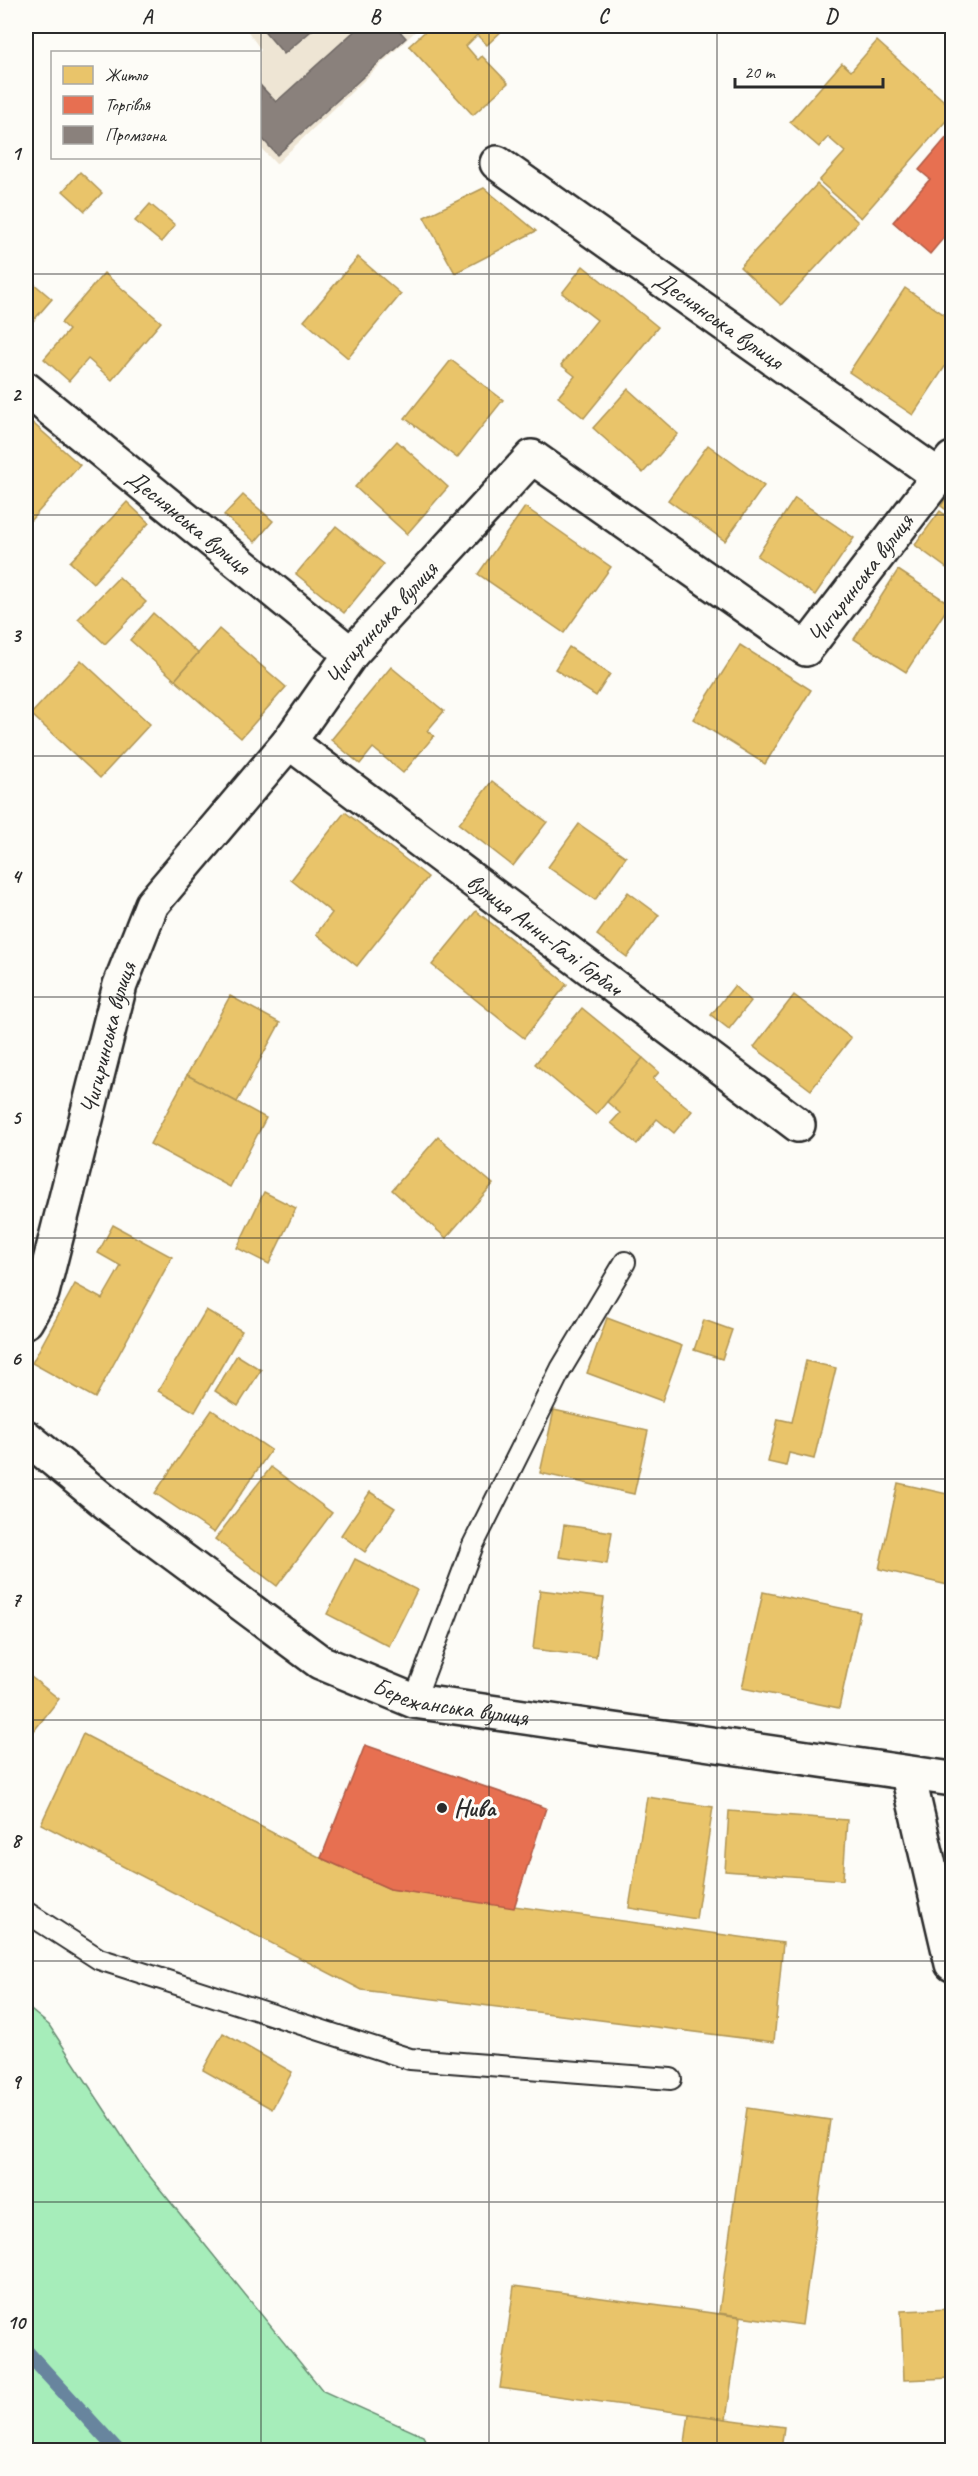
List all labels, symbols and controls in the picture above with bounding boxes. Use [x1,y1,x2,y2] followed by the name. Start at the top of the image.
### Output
[142,4,154,29] text: A
[370,4,382,29] text: B
[598,4,610,29] text: C
[825,4,839,29] text: D
[51,51,261,159] legend
[735,51,884,89] scale bar
[744,61,777,83] text: 20 m
[105,64,149,86] text: Житло
[105,94,152,116] text: Торгівля
[105,124,167,146] text: Промзона
[12,141,23,166] text: 1
[649,264,791,377] street label: Деснянська вулиця
[12,382,23,407] text: 2
[121,462,258,582] street label: Деснянська вулиця
[801,506,920,649] street label: Чигиринська вулиця
[319,554,445,691] street label: Чигиринська вулиця
[12,623,23,648] text: 3
[12,864,24,889] text: 4
[461,866,630,1004] street label: вулиця Анни-Галі Горбач
[73,956,143,1117] street label: Чигиринська вулиця
[12,1105,23,1130] text: 5
[11,1346,22,1371] text: 6
[12,1587,23,1612] text: 7
[368,1671,531,1733] street label: Бережанська вулиця
[454,1793,497,1823] place label: Нива
[435,1801,449,1815] marker: Нива
[12,1828,24,1853] text: 8
[12,2069,23,2094] text: 9
[7,2310,27,2335] text: 10

